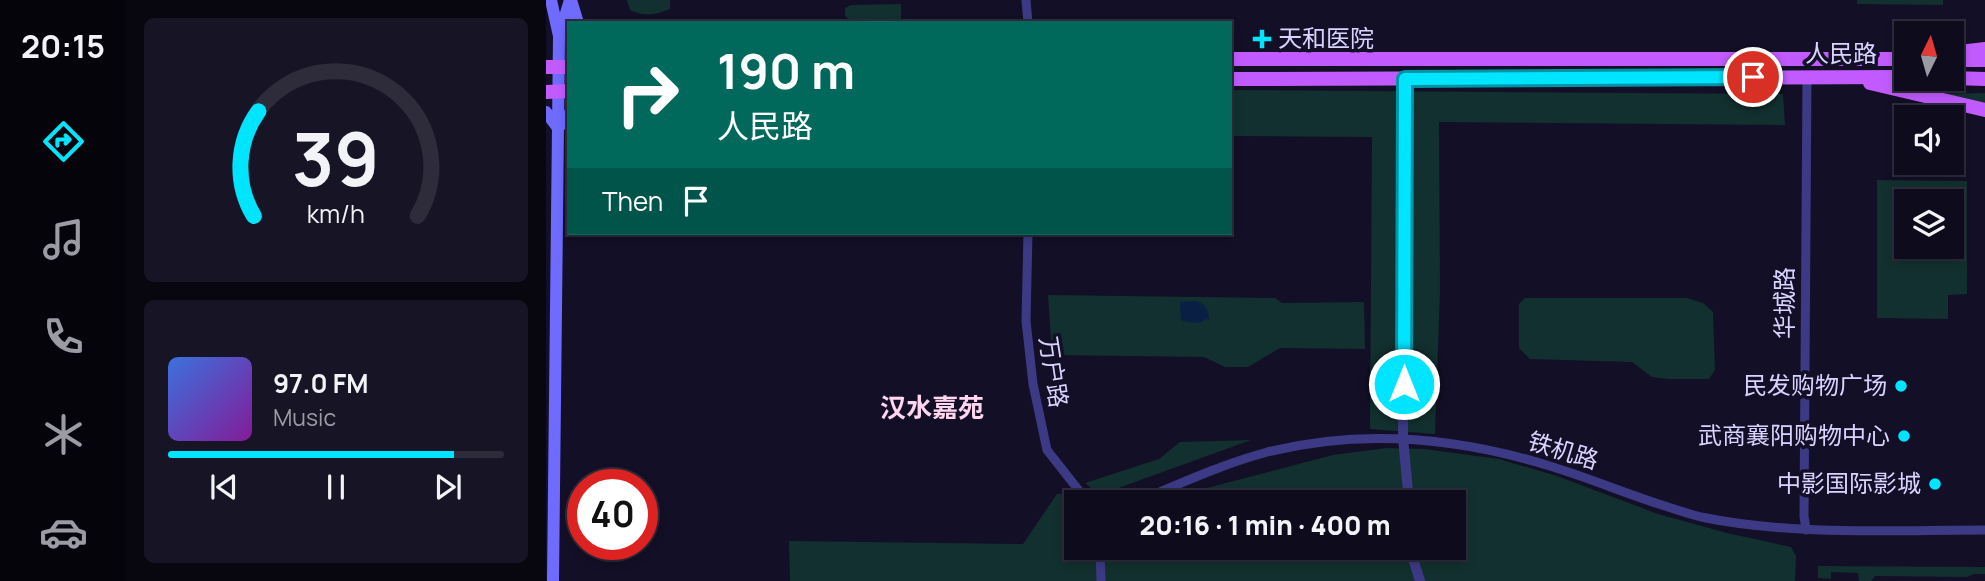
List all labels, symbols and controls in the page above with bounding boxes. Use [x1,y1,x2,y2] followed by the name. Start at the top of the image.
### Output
[1278,21,1374,54] place label: 天和医院
[1894,21,1964,91] north arrow
[1894,21,1964,259] map controls
[21,24,105,68] text: 20:15
[1252,29,1272,49] marker: 天和医院
[1805,36,1877,69] street label: 人民路
[717,37,855,104] text: 190 m
[1723,47,1783,107] pin
[602,49,693,140] icon: right
[1734,58,1772,96] icon: arrive
[717,104,813,148] text: 人民路
[1894,105,1964,175] button: sound
[292,108,380,208] text: 39
[39,117,88,166] icon: directions
[677,182,715,220] icon: arrive
[602,183,663,219] text: Then
[1894,189,1964,259] button: layers
[307,196,365,231] text: km/h
[39,215,88,264] icon: music
[1767,267,1800,339] street label: 华城路
[39,312,88,361] icon: phone
[1033,334,1076,410] street label: 万户路
[1367,347,1441,421] position arrow
[273,365,369,401] text: 97.0 FM
[1743,368,1887,401] place label: 民发购物广场
[1893,378,1909,394] marker: 民发购物广场
[880,389,984,425] district label: 汉水嘉苑
[273,401,336,433] text: Music
[39,410,88,459] icon: climate
[1698,418,1890,451] place label: 武商襄阳购物中心
[1524,423,1603,476] street label: 铁机路
[1896,428,1912,444] marker: 武商襄阳购物中心
[1777,466,1921,499] place label: 中影国际影城
[205,468,243,506] icon: previous
[317,468,355,506] icon: pause
[429,468,467,506] icon: next
[567,469,658,560] speed limit sign: 40
[1927,476,1943,492] marker: 中影国际影城
[1140,507,1390,543] text: 20:16 · 1 min · 400 m
[39,508,88,557] icon: car

